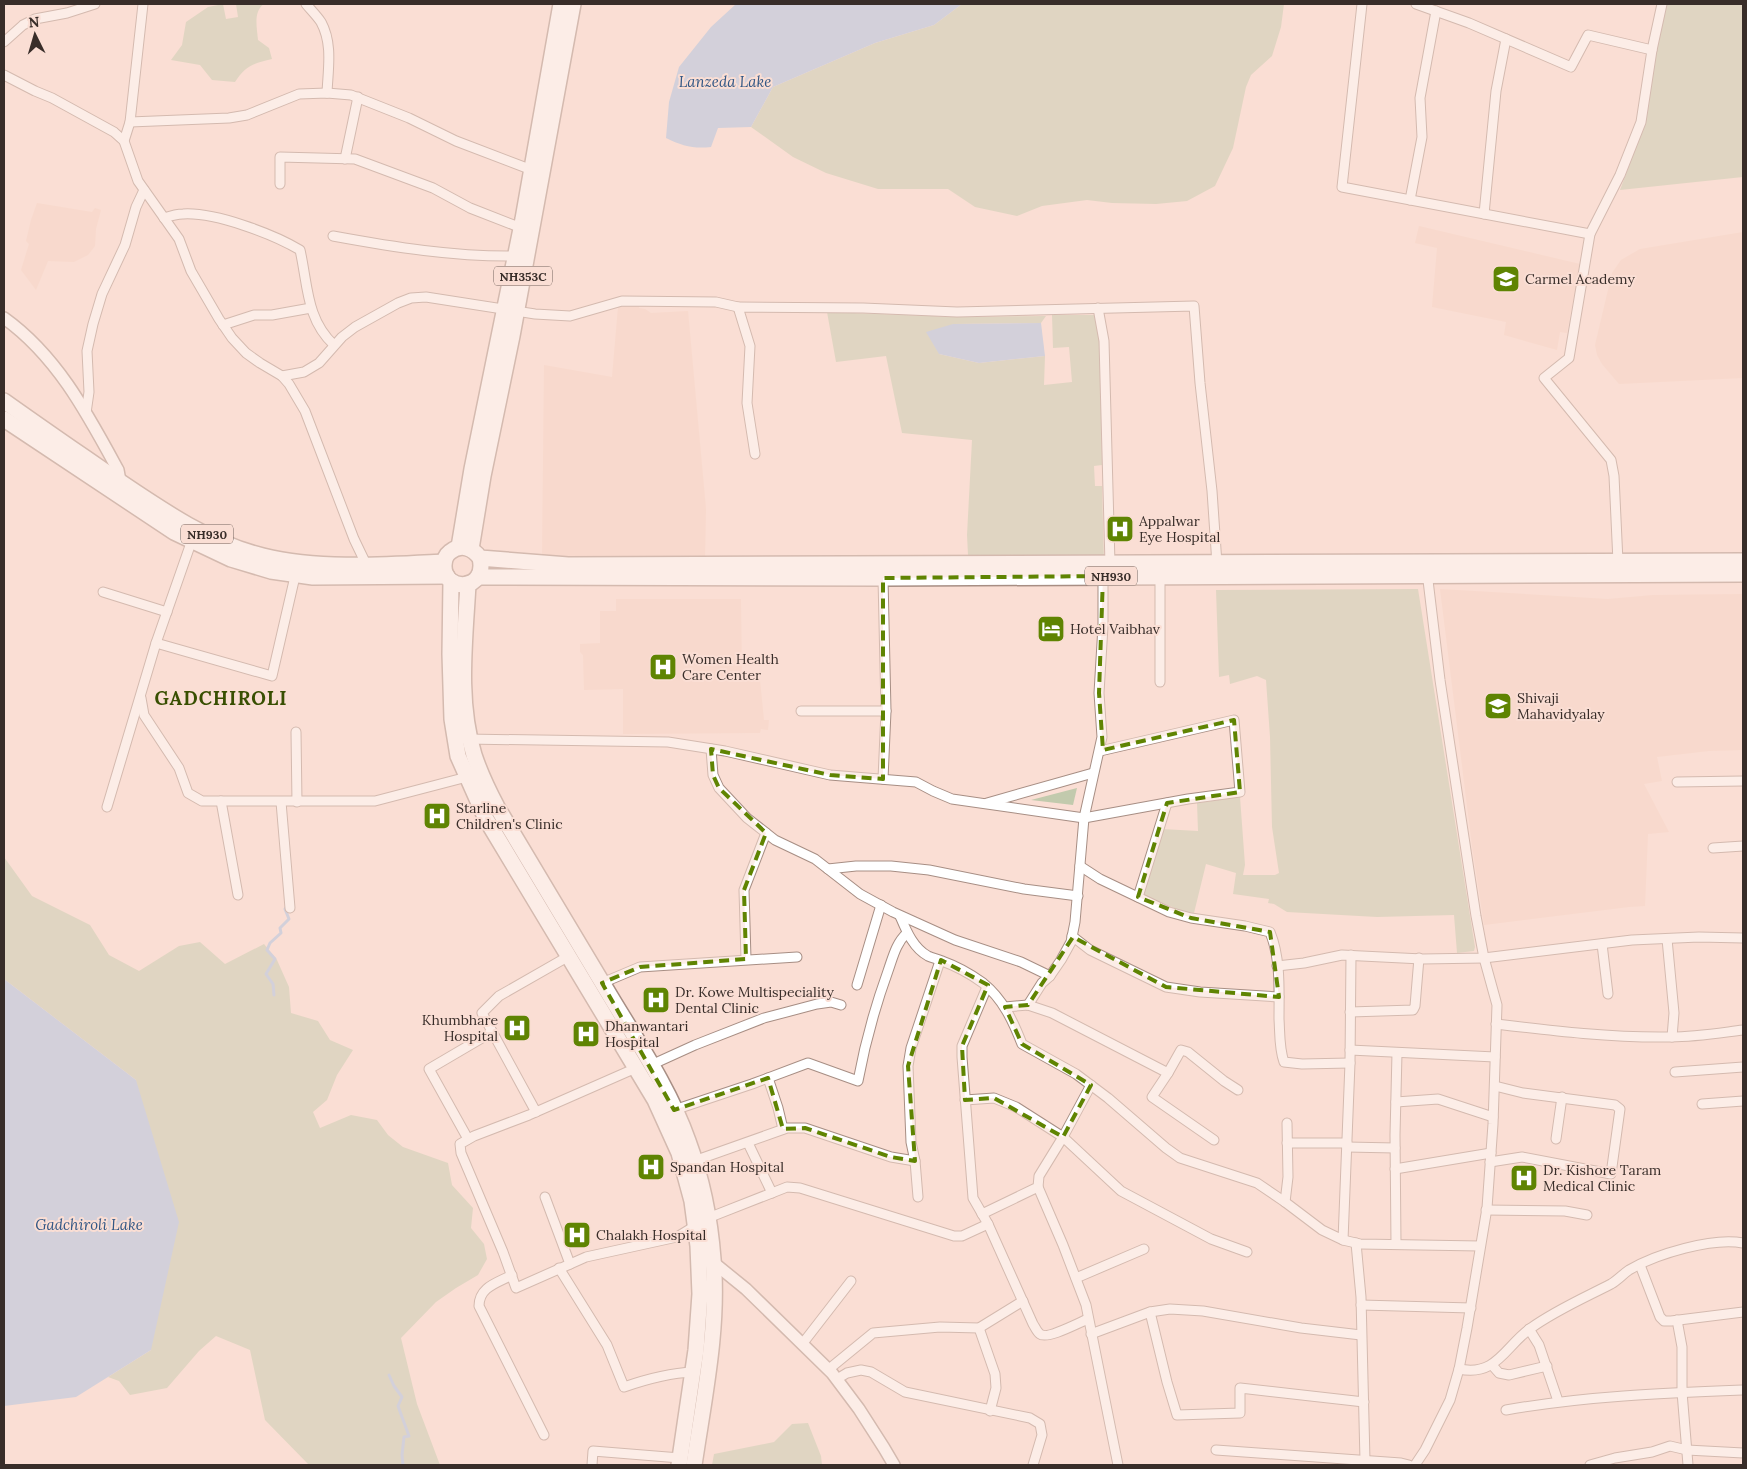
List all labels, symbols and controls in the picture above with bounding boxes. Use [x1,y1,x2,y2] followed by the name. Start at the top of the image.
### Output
[10,10,60,60] north arrow
[28,13,40,31] text: N
[679,72,771,91] water label: Lanzeda Lake
[1491,264,1521,294] school or university icon: Carmel Academy
[494,266,552,286] road number: NH353C
[1525,270,1635,288] place label: Carmel Academy
[1138,512,1221,546] place label: Appalwar Eye Hospital
[1105,514,1135,544] hospital icon: Appalwar Eye Hospital
[181,524,233,544] road number: NH930
[1085,566,1137,586] road number: NH930
[1036,614,1066,644] hotel icon: Hotel Vaibhav
[1070,620,1161,638] place label: Hotel Vaibhav
[682,650,779,684] place label: Women Health Care Center
[648,652,678,682] hospital icon: Women Health Care Center
[154,686,288,710] district label: GADCHIROLI
[1517,689,1605,723] place label: Shivaji Mahavidyalay
[1483,691,1513,721] school or university icon: Shivaji Mahavidyalay
[456,799,563,833] place label: Starline Children's Clinic
[422,801,452,831] hospital icon: Starline Children's Clinic
[675,983,834,1017] place label: Dr. Kowe Multispeciality Dental Clinic
[641,985,671,1015] hospital icon: Dr. Kowe Multispeciality Dental Clinic
[422,1011,498,1045] place label: Khumbhare Hospital
[502,1013,532,1043] hospital icon: Khumbhare Hospital
[605,1017,689,1051] place label: Dhanwantari Hospital
[571,1019,601,1049] hospital icon: Dhanwantari Hospital
[636,1152,666,1182] hospital icon: Spandan Hospital
[670,1158,784,1176] place label: Spandan Hospital
[1543,1161,1662,1195] place label: Dr. Kishore Taram Medical Clinic
[1509,1163,1539,1193] hospital icon: Dr. Kishore Taram Medical Clinic
[35,1215,143,1234] water label: Gadchiroli Lake
[562,1220,592,1250] hospital icon: Chalakh Hospital
[596,1226,706,1244] place label: Chalakh Hospital

